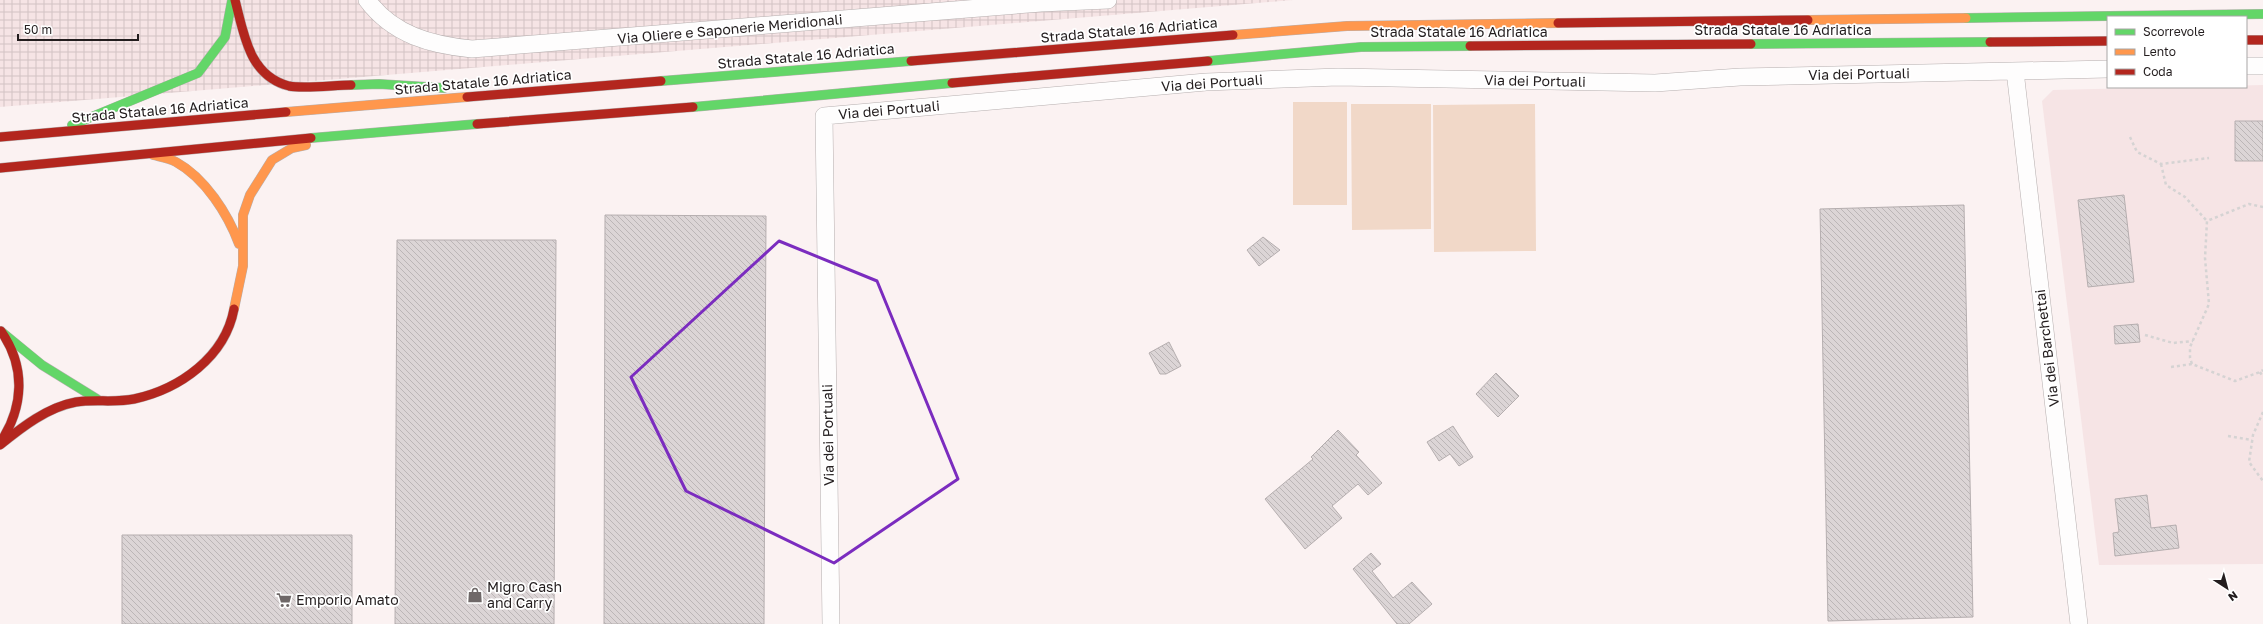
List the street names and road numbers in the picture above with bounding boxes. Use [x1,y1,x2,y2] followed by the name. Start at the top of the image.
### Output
[617,10,843,47] street label: Via Oliere e Saponerie Meridionali
[1040,13,1218,46] street label: Strada Statale 16 Adriatica
[1694,21,1872,38] street label: Strada Statale 16 Adriatica
[1370,23,1548,40] street label: Strada Statale 16 Adriatica
[717,39,895,72] street label: Strada Statale 16 Adriatica
[1808,64,1910,83] street label: Via dei Portuali
[394,65,572,98] street label: Strada Statale 16 Adriatica
[1161,70,1263,95] street label: Via dei Portuali
[1484,71,1586,90] street label: Via dei Portuali
[71,93,249,126] street label: Strada Statale 16 Adriatica
[837,97,940,122] street label: Via dei Portuali
[2031,288,2062,408] street label: Via dei Barchettai
[818,384,837,486] street label: Via dei Portuali

